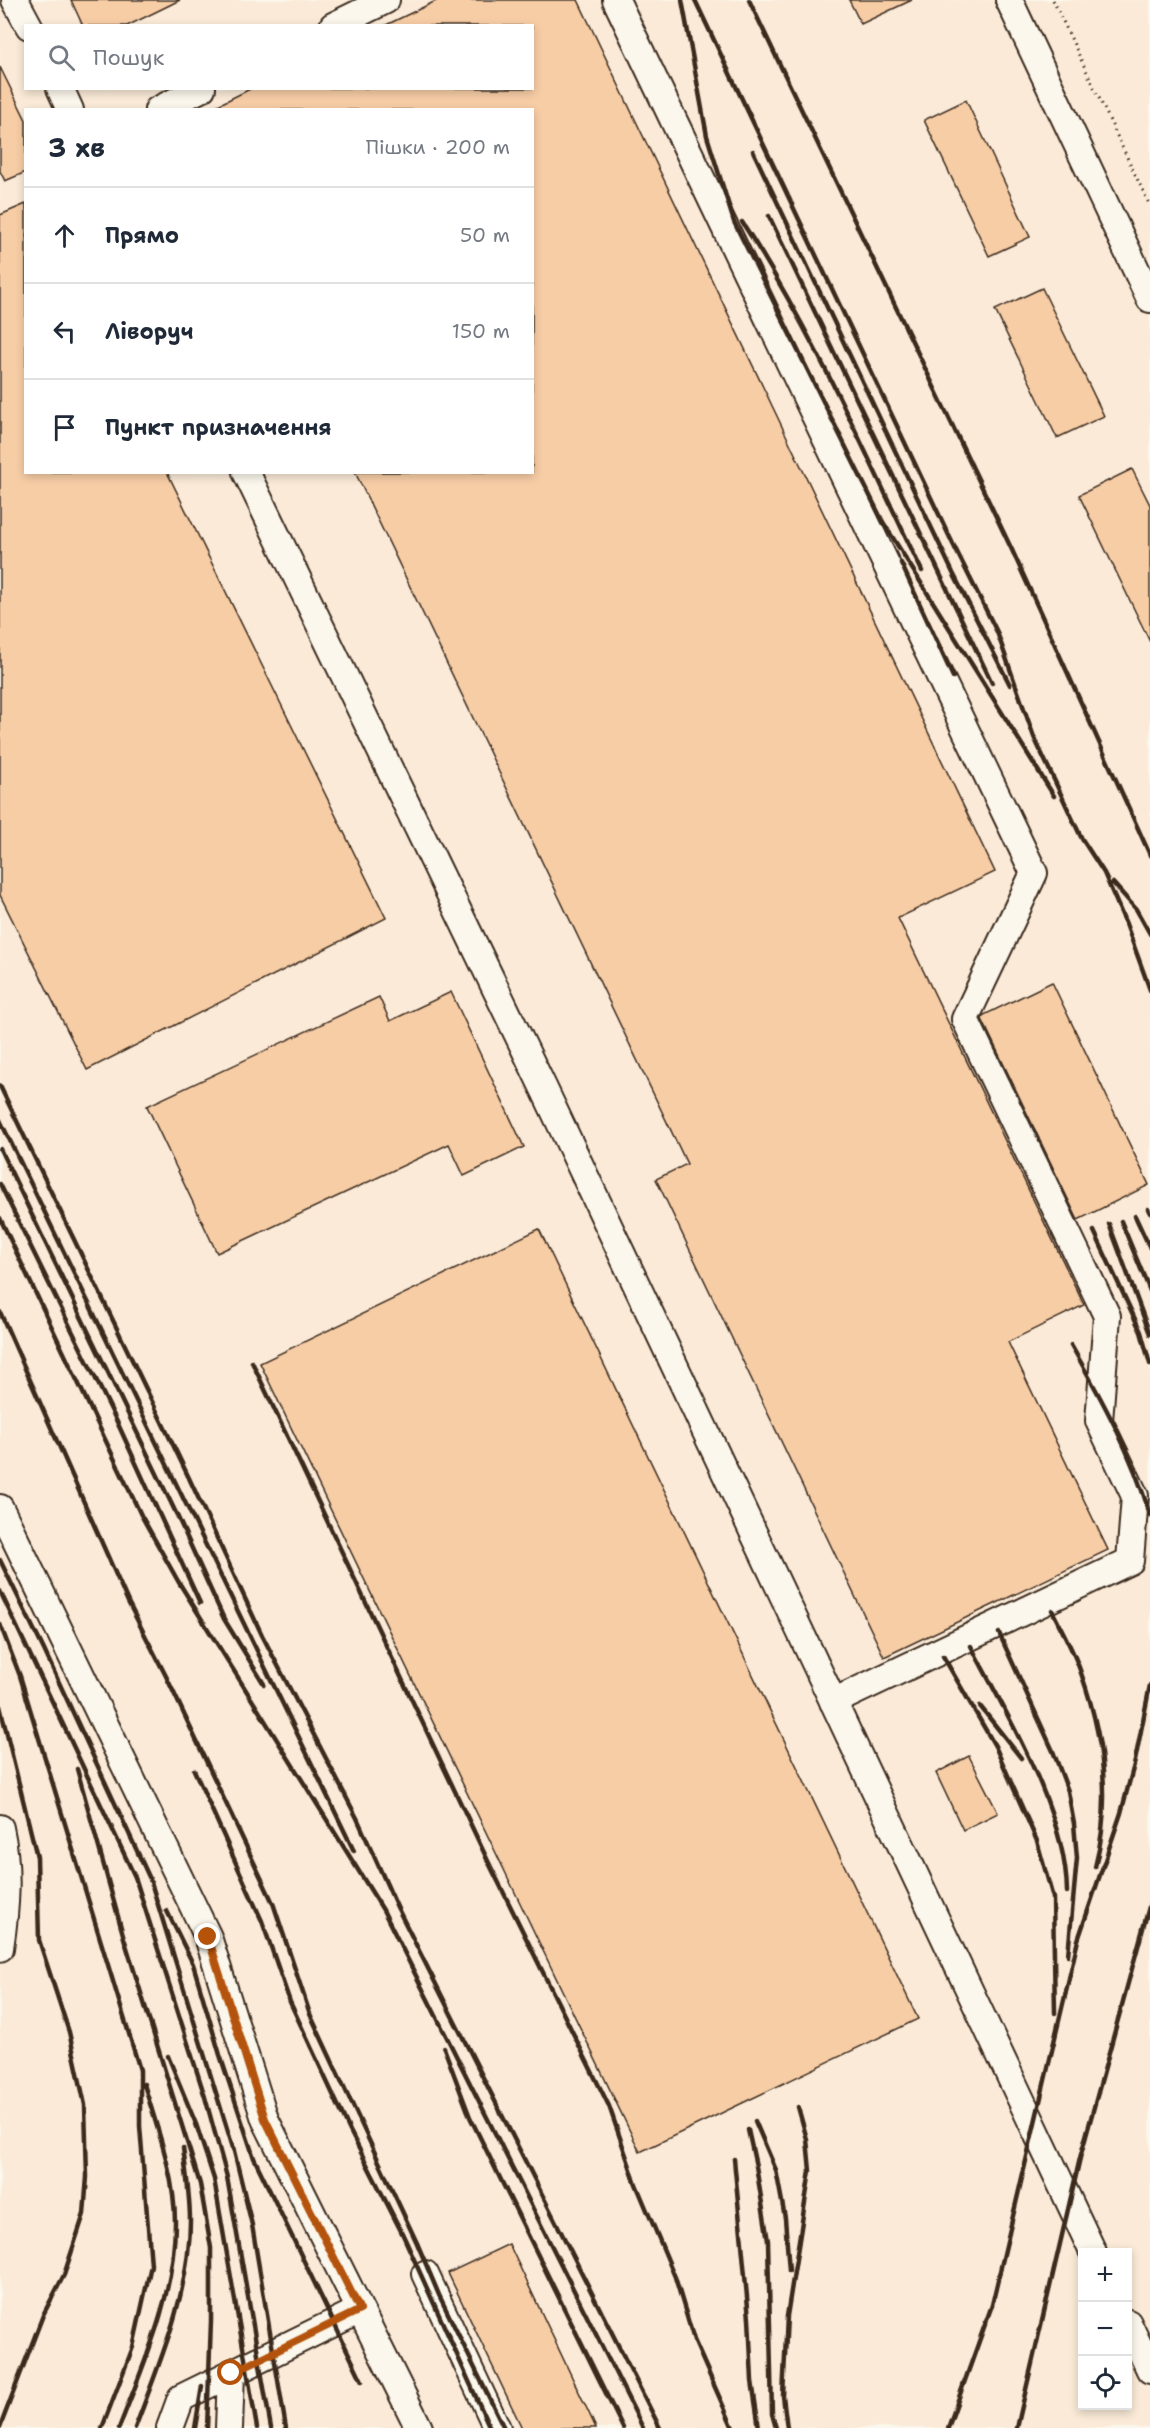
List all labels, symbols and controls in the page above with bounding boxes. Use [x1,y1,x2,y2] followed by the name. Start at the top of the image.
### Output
[24,24,534,90] search box
[45,41,78,74] icon: search
[93,43,164,72] text: Пошук
[48,130,105,165] text: 3 хв
[366,134,510,160] text: Пішки · 200 m
[48,219,81,252] icon: ahead
[105,221,179,250] text: Прямо
[460,222,510,248] text: 50 m
[48,315,81,348] icon: left
[105,317,193,346] text: Ліворуч
[452,318,510,344] text: 150 m
[48,411,81,444] icon: arrive
[105,413,332,442] text: Пункт призначення
[194,1923,220,1949] route end
[1078,2248,1132,2410] map controls
[1078,2248,1132,2302] button: +
[1078,2302,1132,2356] button: −
[1078,2356,1132,2410] button: locate
[217,2359,243,2385] route start

